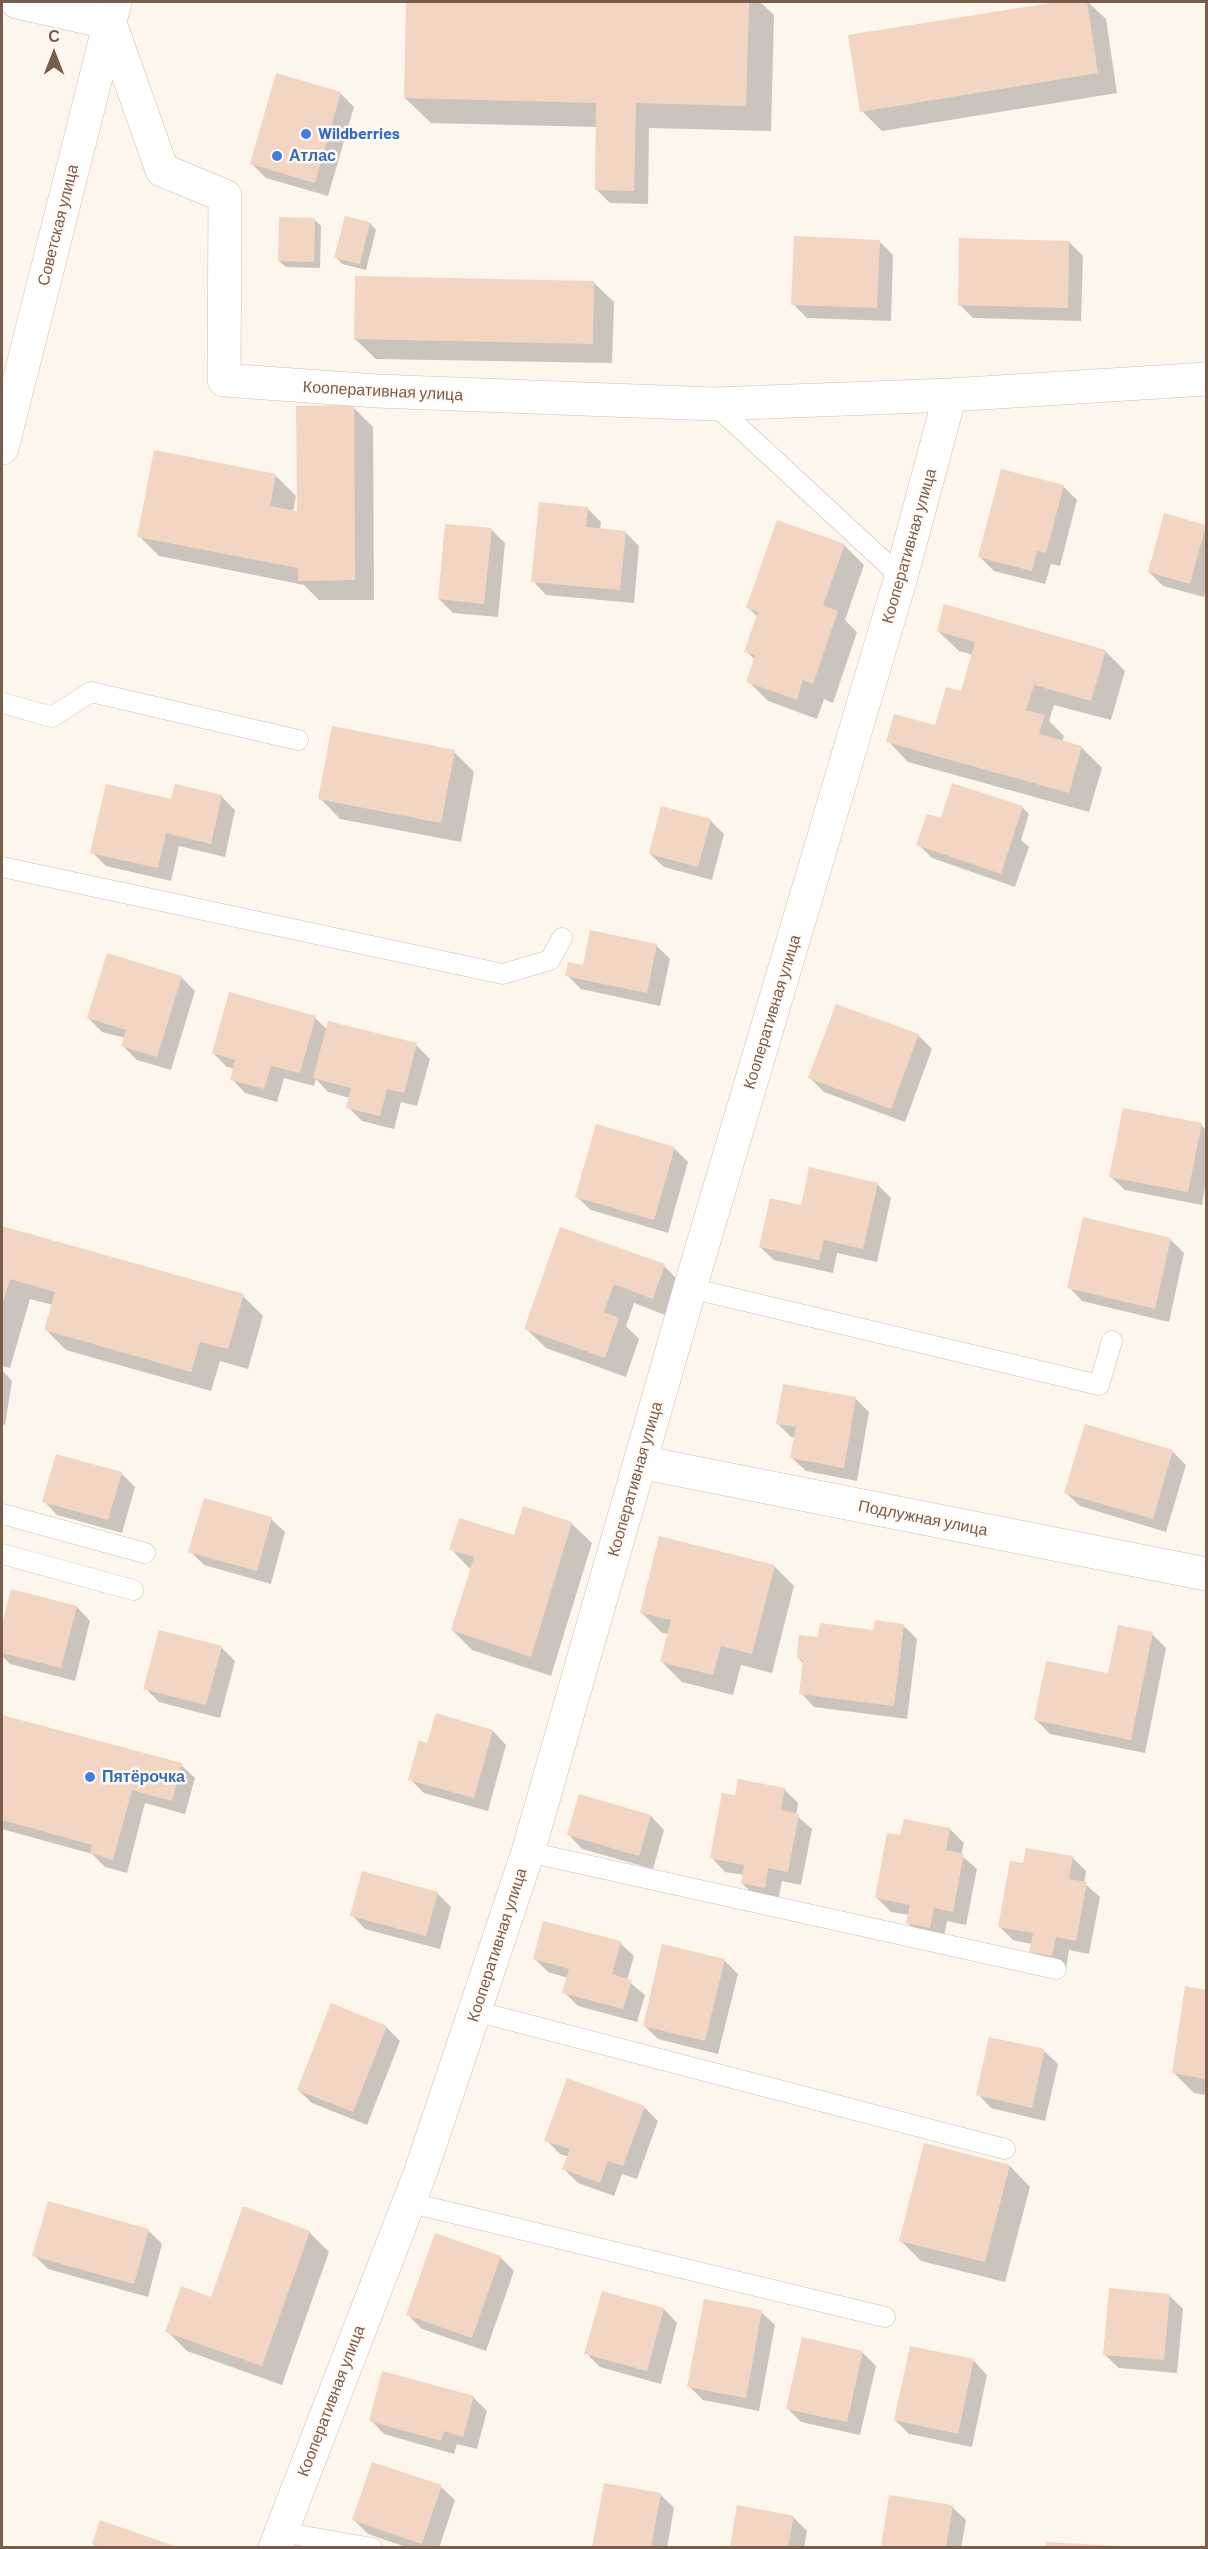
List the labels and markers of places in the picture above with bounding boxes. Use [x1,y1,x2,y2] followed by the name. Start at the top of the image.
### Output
[318,124,400,144] place label: Wildberries
[299,127,313,141] marker: Wildberries
[289,146,336,166] place label: Атлас
[270,149,284,163] marker: Атлас
[102,1767,185,1787] place label: Пятёрочка
[83,1770,97,1784] marker: Пятёрочка

